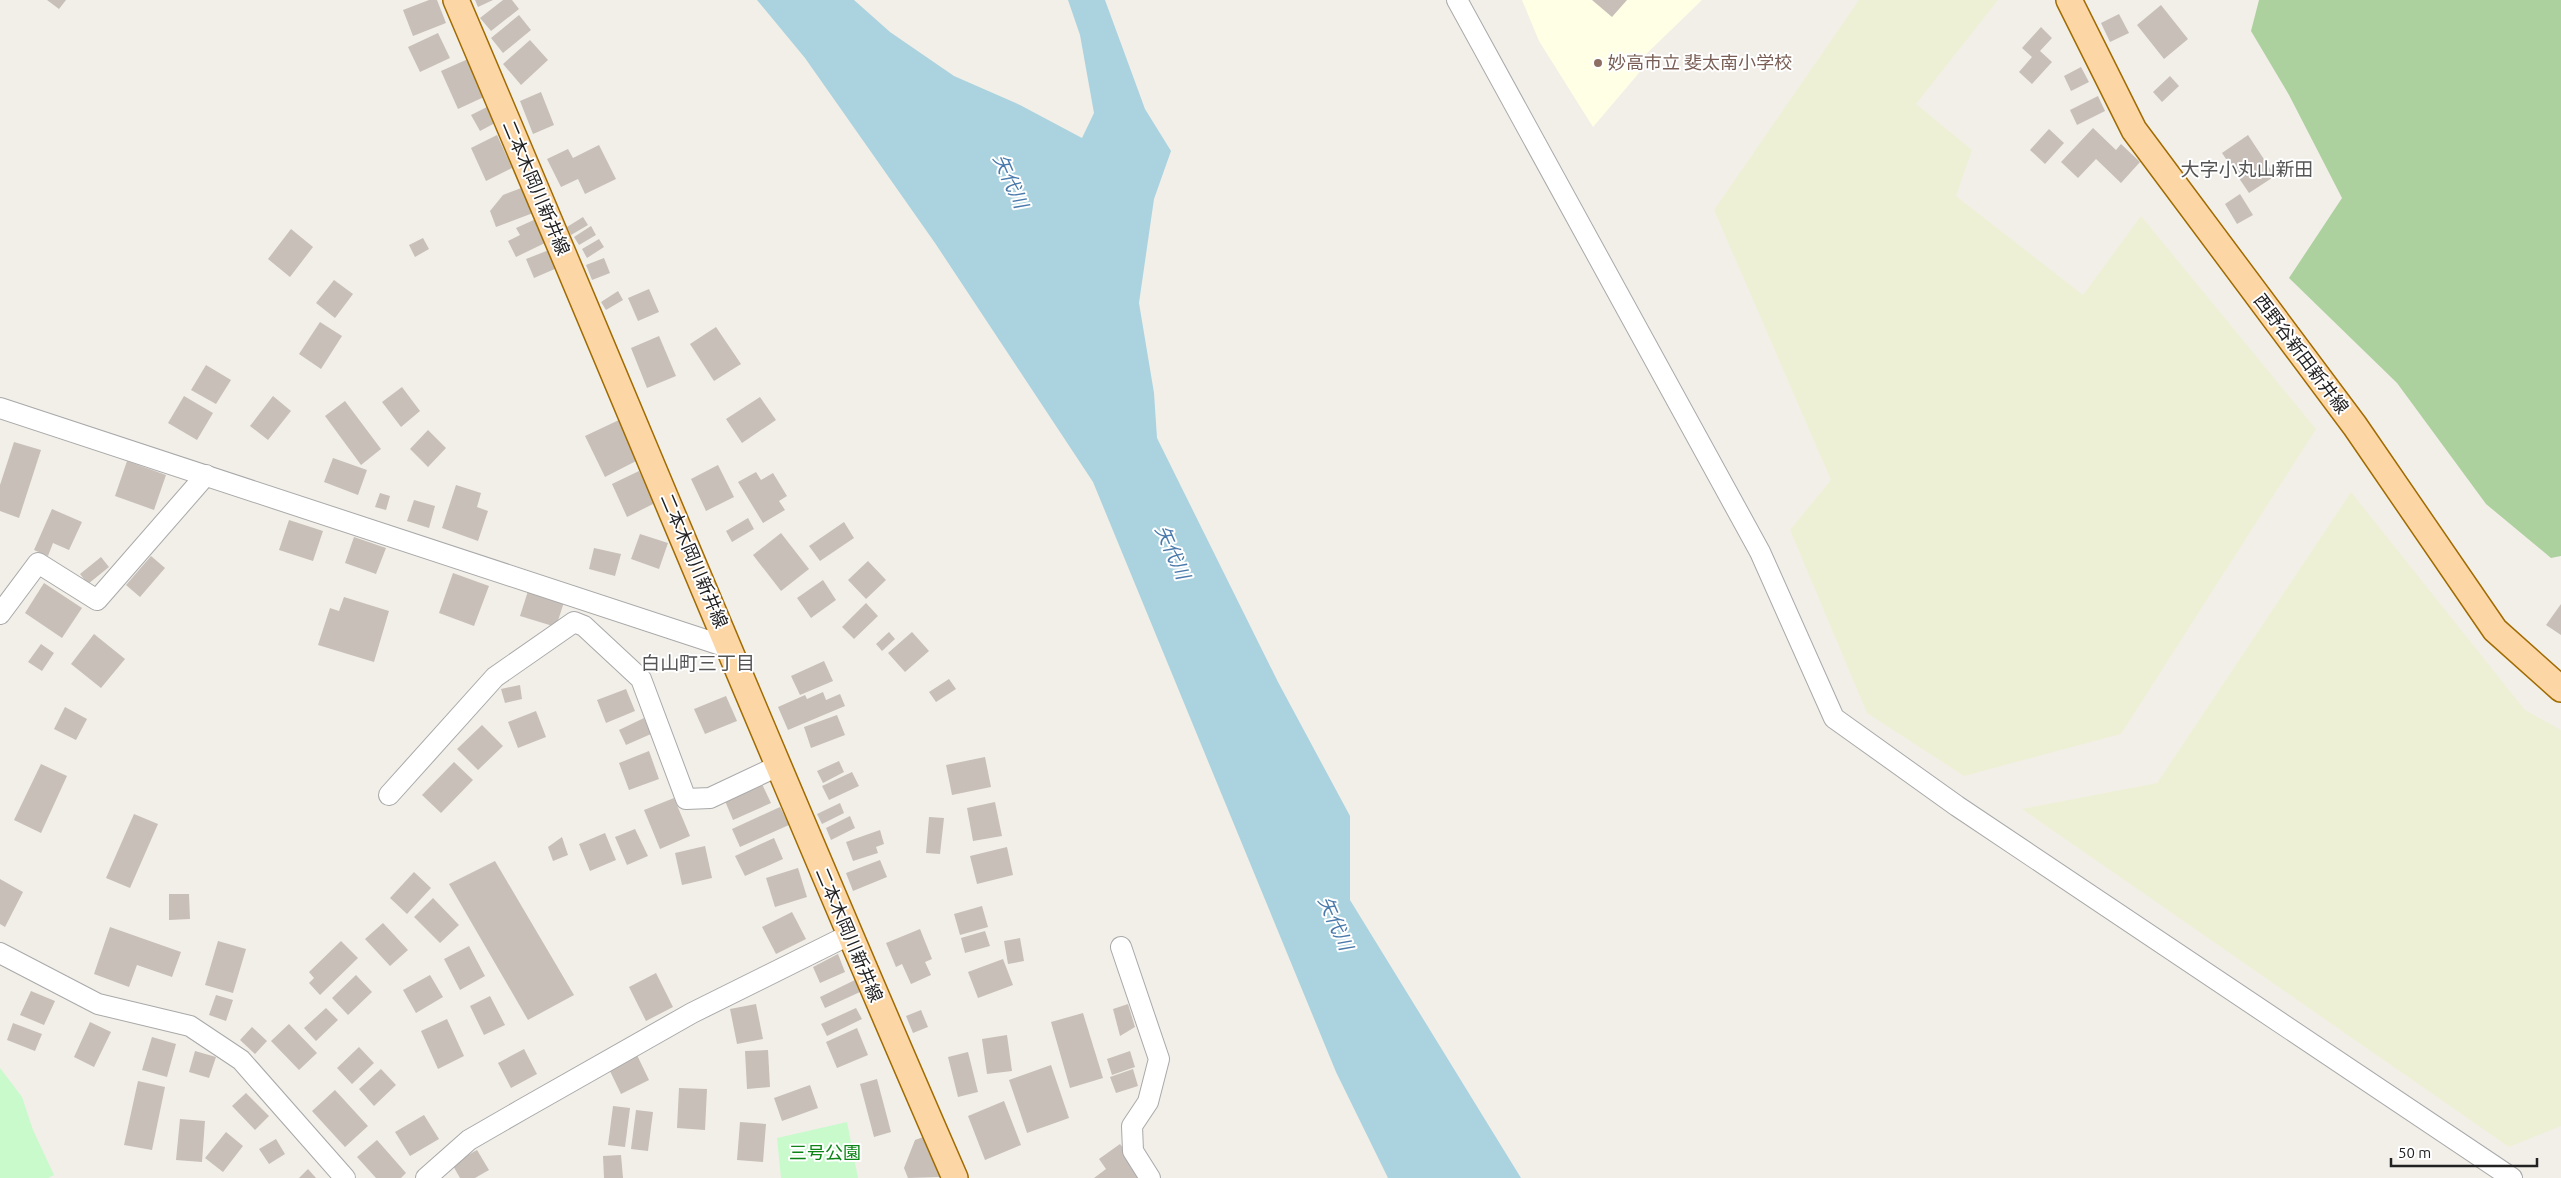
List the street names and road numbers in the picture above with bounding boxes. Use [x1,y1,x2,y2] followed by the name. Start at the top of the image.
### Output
[500,117,574,258] street label: 二本木岡川新井線
[2250,290,2353,417] street label: 西野谷新田新井線
[658,490,732,631] street label: 二本木岡川新井線
[813,864,887,1005] street label: 二本木岡川新井線

